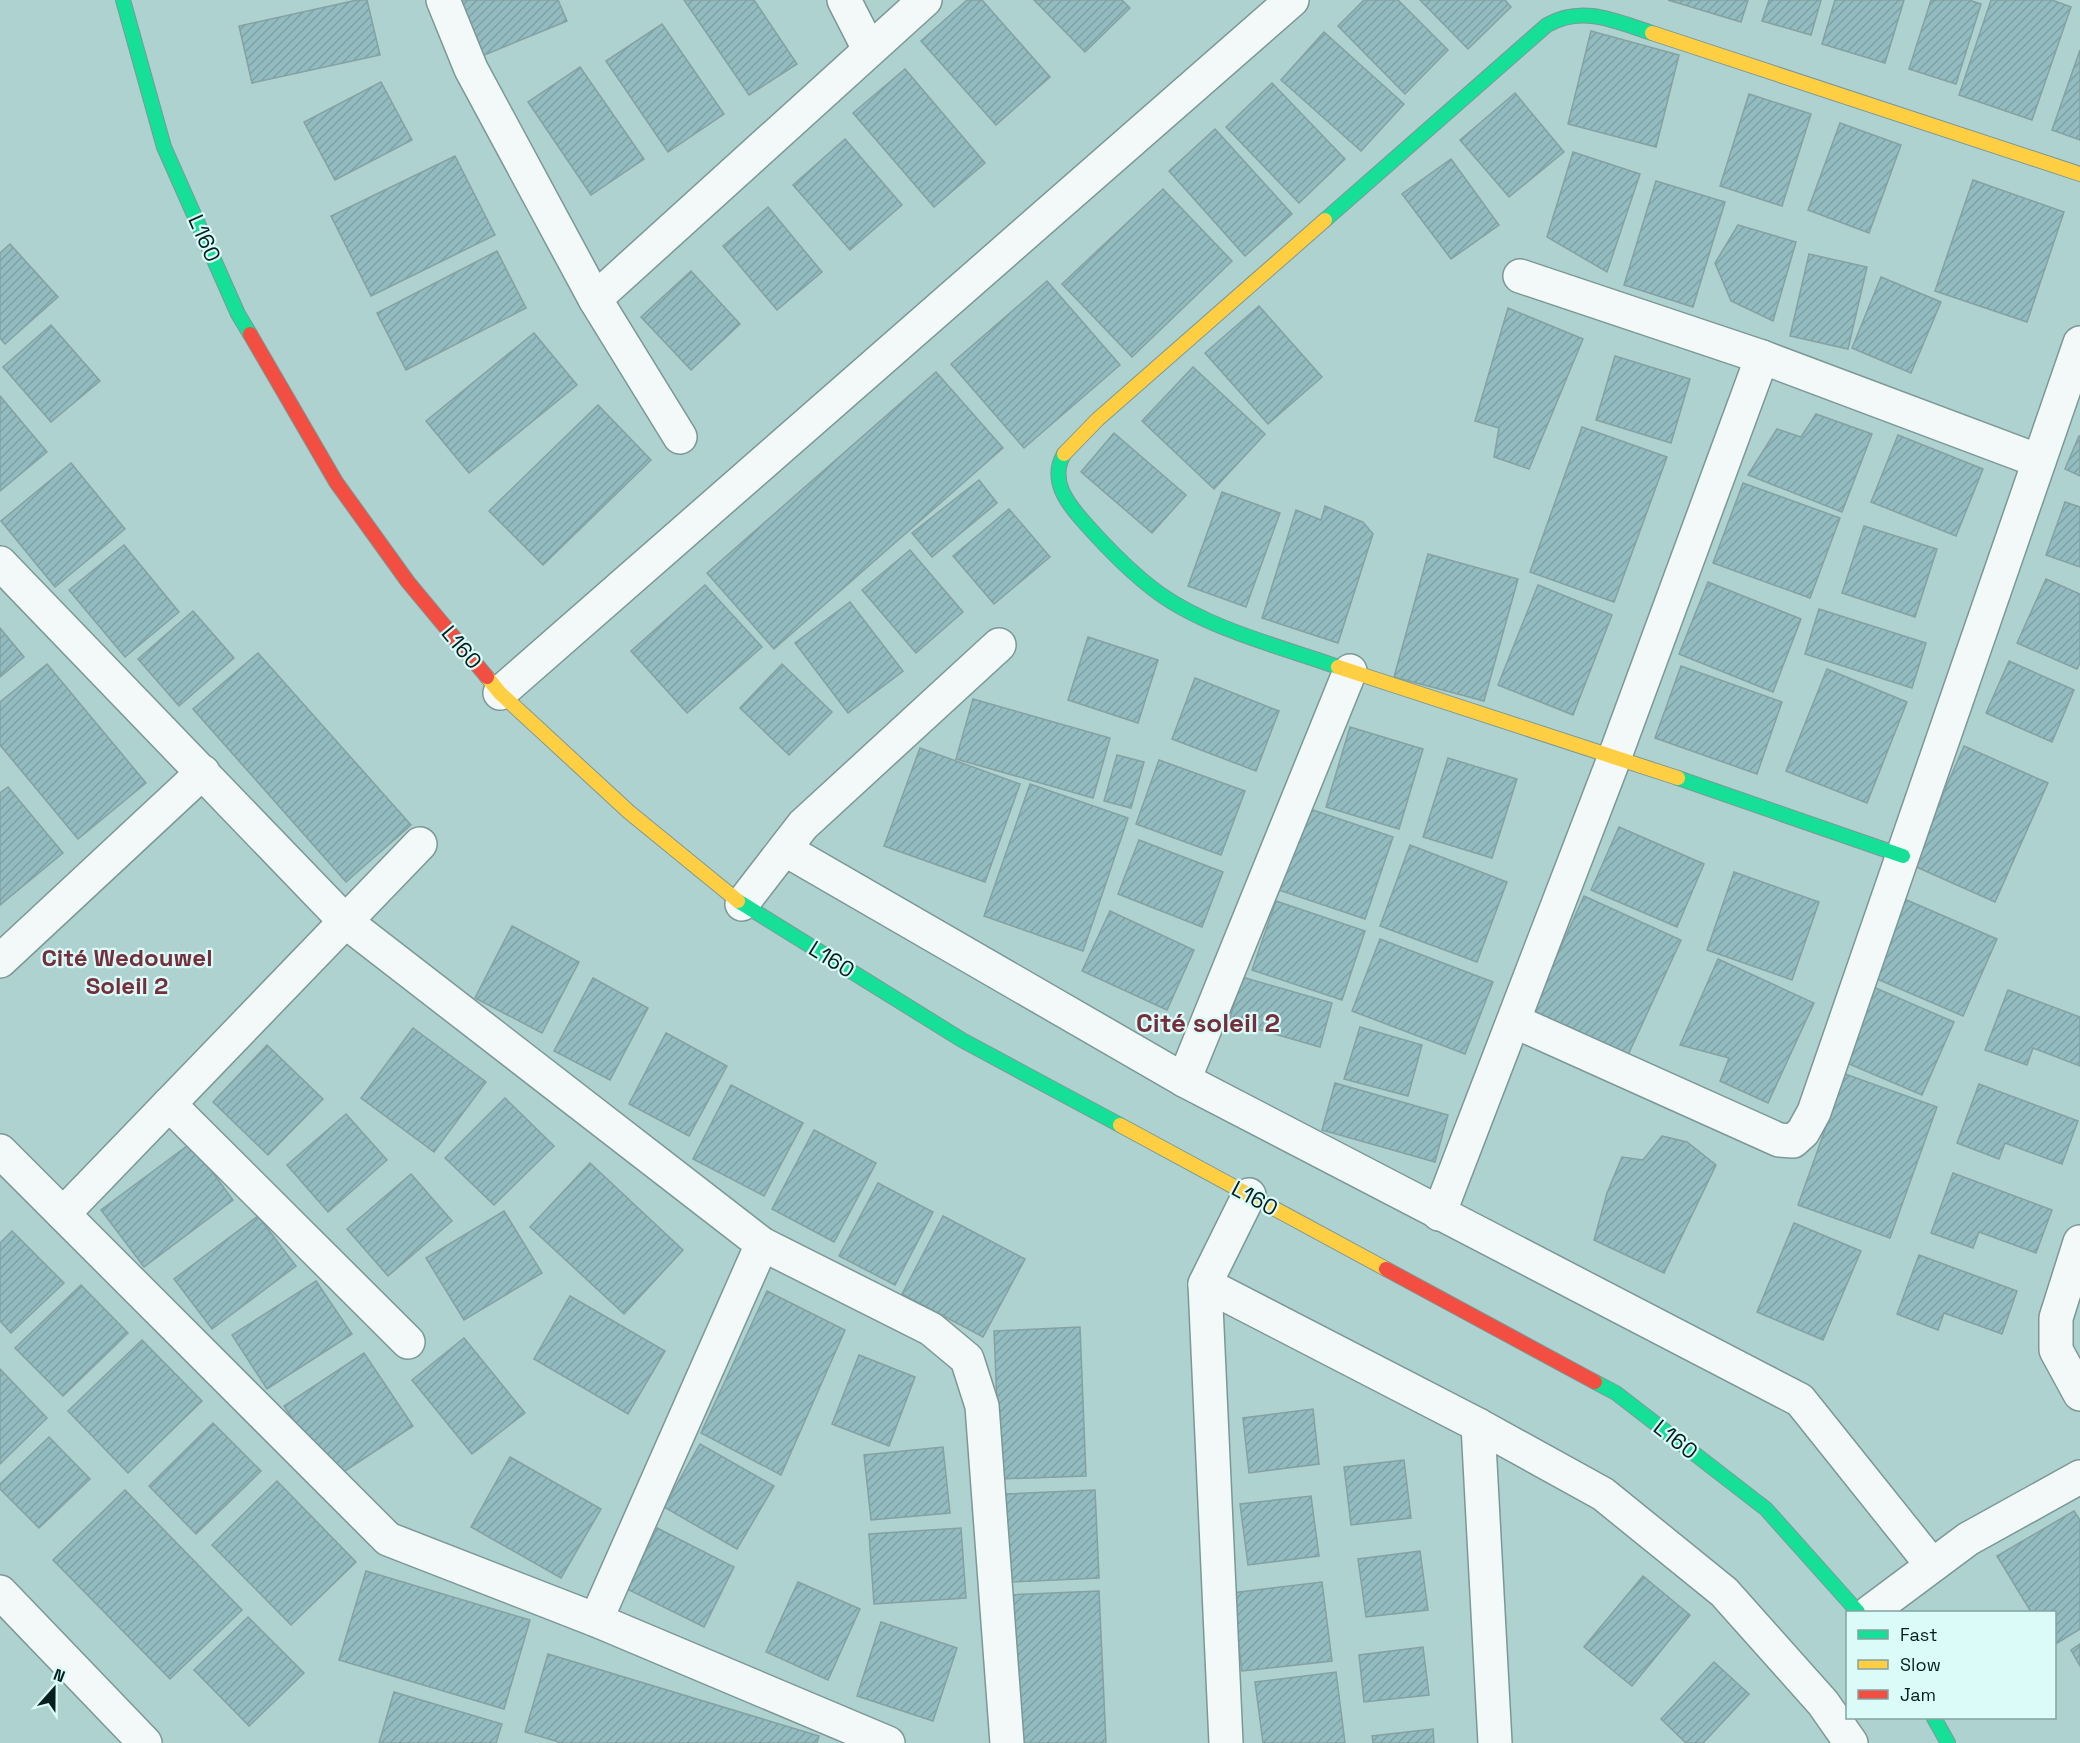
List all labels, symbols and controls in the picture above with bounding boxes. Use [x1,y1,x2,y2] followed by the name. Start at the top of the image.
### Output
[182,210,228,266] street label: L160
[436,619,488,675] street label: L160
[804,934,860,984] street label: L160
[41,942,213,1001] district label: Cité Wedouwel Soleil 2
[1136,1006,1280,1040] district label: Cité soleil 2
[1227,1174,1283,1222] street label: L160
[1648,1413,1704,1465] street label: L160
[1846,1611,2056,1719] legend
[1900,1623,1937,1646] text: Fast
[1900,1653,1941,1676] text: Slow
[24,1659,84,1719] north arrow
[50,1664,68,1687] text: N
[1900,1683,1936,1706] text: Jam

